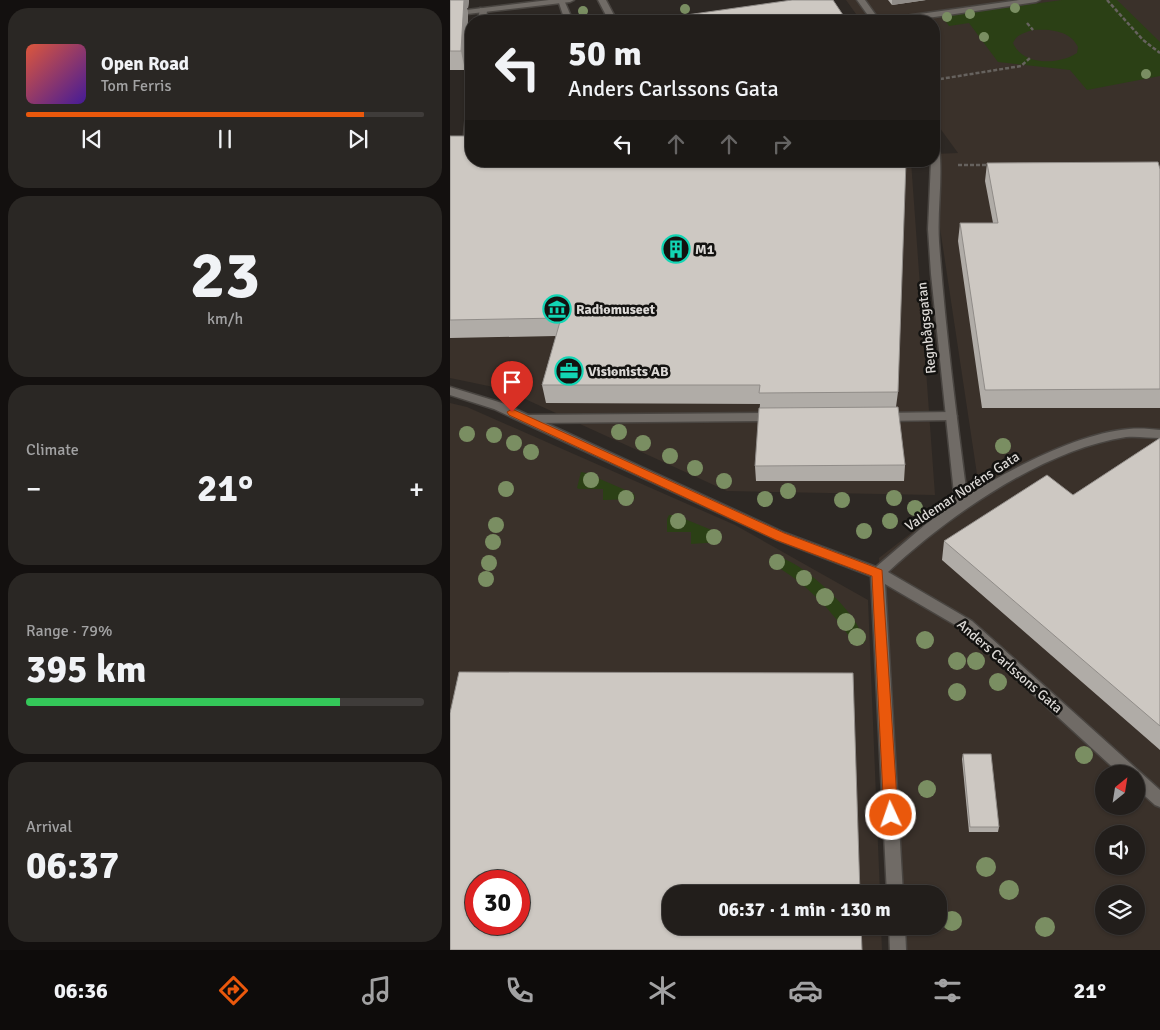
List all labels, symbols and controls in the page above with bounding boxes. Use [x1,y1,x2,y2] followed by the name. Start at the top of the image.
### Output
[568,32,642,75] text: 50 m
[485,35,550,100] icon: left
[101,52,189,76] text: Open Road
[568,75,779,102] text: Anders Carlssons Gata
[101,76,171,96] text: Tom Ferris
[78,125,106,153] icon: previous
[211,125,239,153] icon: pause
[344,125,372,153] icon: next
[609,130,637,158] icon: left
[662,130,690,158] icon: ahead
[715,130,743,158] icon: ahead
[768,130,796,158] icon: right
[661,234,691,264] building icon: M1
[190,236,260,316] text: 23
[695,241,715,258] place label: M1
[913,281,940,375] street label: Regnbågsgatan
[542,294,572,324] museum icon: Radiomuseet
[576,301,656,318] place label: Radiomuseet
[207,309,243,329] text: km/h
[554,356,584,386] office icon: Visionists AB
[491,361,533,412] pin
[588,363,669,380] place label: Visionists AB
[498,368,526,396] icon: arrive
[26,440,79,460] text: Climate
[902,448,1023,535] street label: Valdemar Noréns Gata
[197,465,253,512] text: 21°
[26,472,41,506] text: −
[409,472,424,506] text: +
[954,616,1066,717] street label: Anders Carlssons Gata
[26,621,112,641] text: Range · 79%
[26,646,147,693] text: 395 km
[1095,765,1145,815] north arrow
[1095,765,1145,935] map controls
[864,788,916,840] position arrow
[26,817,72,837] text: Arrival
[1095,825,1145,875] button: sound
[26,842,119,889] text: 06:37
[465,870,530,935] speed limit sign: 30
[1095,885,1145,935] button: layers
[718,898,891,922] text: 06:37 · 1 min · 130 m
[216,973,251,1008] icon: directions
[359,973,394,1008] icon: music
[502,973,537,1008] icon: phone
[645,973,680,1008] icon: climate
[788,973,823,1008] icon: car
[930,973,965,1008] icon: filters
[54,977,108,1004] text: 06:36
[1073,977,1106,1004] text: 21°

